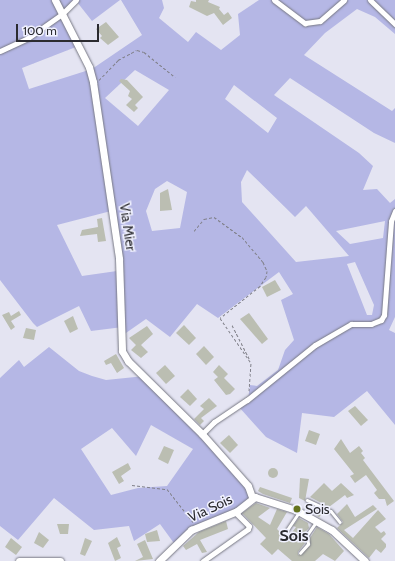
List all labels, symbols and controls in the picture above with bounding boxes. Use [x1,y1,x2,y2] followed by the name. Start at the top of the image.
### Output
[18,16,101,42] scale bar
[23,23,57,38] text: 100 m
[116,202,140,252] street label: Via Mier
[185,491,235,525] street label: Via Sois
[305,501,330,517] place label: Sois
[292,504,302,514] marker: Sois
[279,526,309,546] district label: Sois

